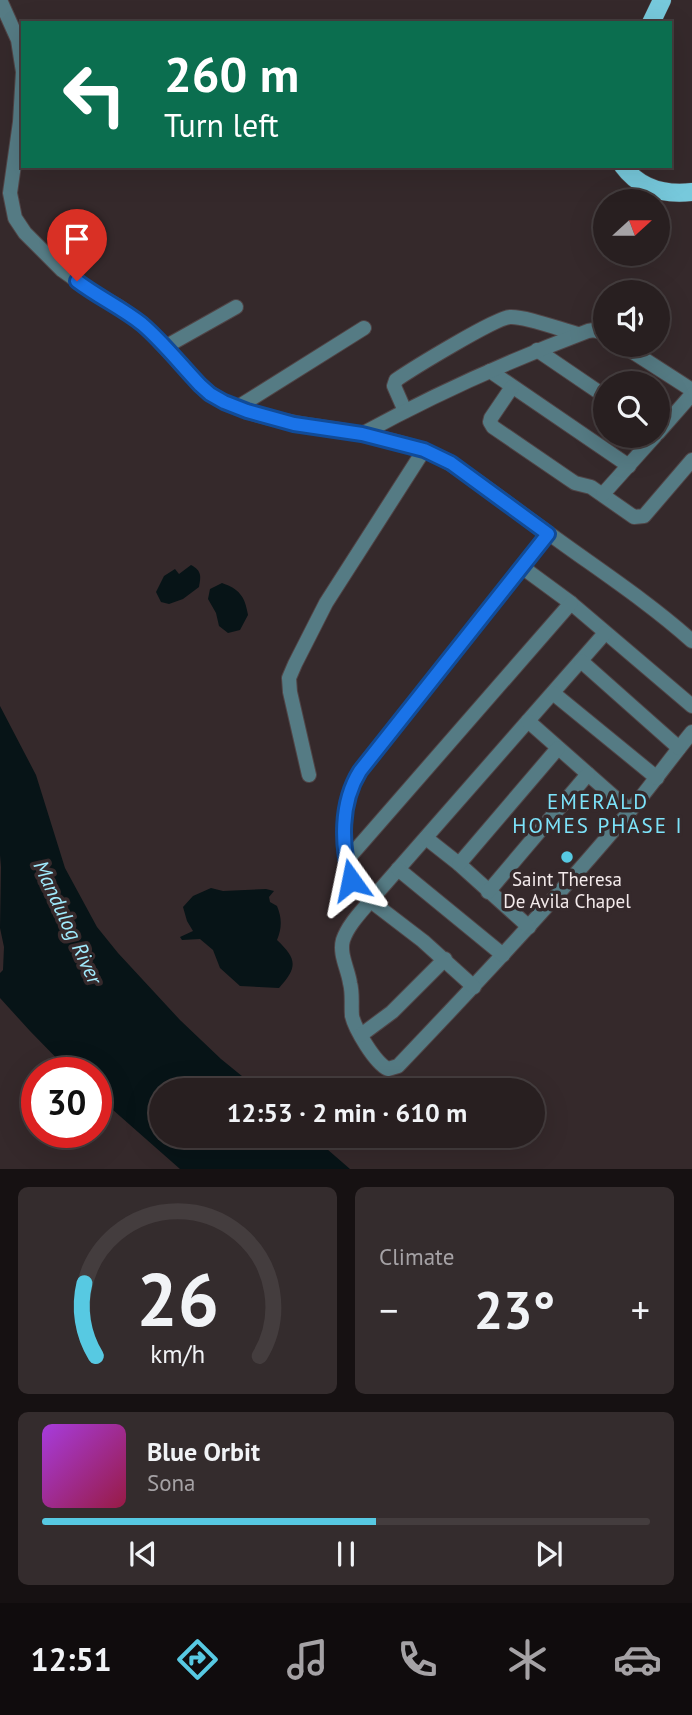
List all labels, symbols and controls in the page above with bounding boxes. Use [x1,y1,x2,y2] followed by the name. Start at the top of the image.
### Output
[164,42,299,106] text: 260 m
[49,49,140,140] icon: left
[164,104,279,146] text: Turn left
[593,189,670,266] north arrow
[593,189,670,448] map controls
[47,209,107,281] pin
[58,220,96,258] icon: arrive
[593,280,670,357] button: sound
[593,371,670,448] button: search
[512,788,684,839] district label: EMERALD HOMES PHASE I
[314,843,388,917] position arrow
[559,849,575,865] marker: Saint Theresa De Avila Chapel
[28,856,109,990] water label: Mandulog River
[503,867,631,913] place label: Saint Theresa De Avila Chapel
[21,1057,112,1148] speed limit sign: 30
[227,1096,467,1129] text: 12:53 · 2 min · 610 m
[379,1242,454,1271] text: Climate
[136,1253,219,1347] text: 26
[474,1276,555,1343] text: 23°
[379,1285,398,1334] text: −
[631,1285,650,1334] text: +
[150,1338,205,1370] text: km/h
[147,1435,260,1468] text: Blue Orbit
[147,1468,196,1497] text: Sona
[124,1535,162,1573] icon: previous
[327,1535,365,1573] icon: pause
[530,1535,568,1573] icon: next
[173,1635,222,1684] icon: directions
[283,1635,332,1684] icon: music
[393,1635,442,1684] icon: phone
[503,1635,552,1684] icon: climate
[613,1635,662,1684] icon: car
[30,1638,112,1680] text: 12:51

